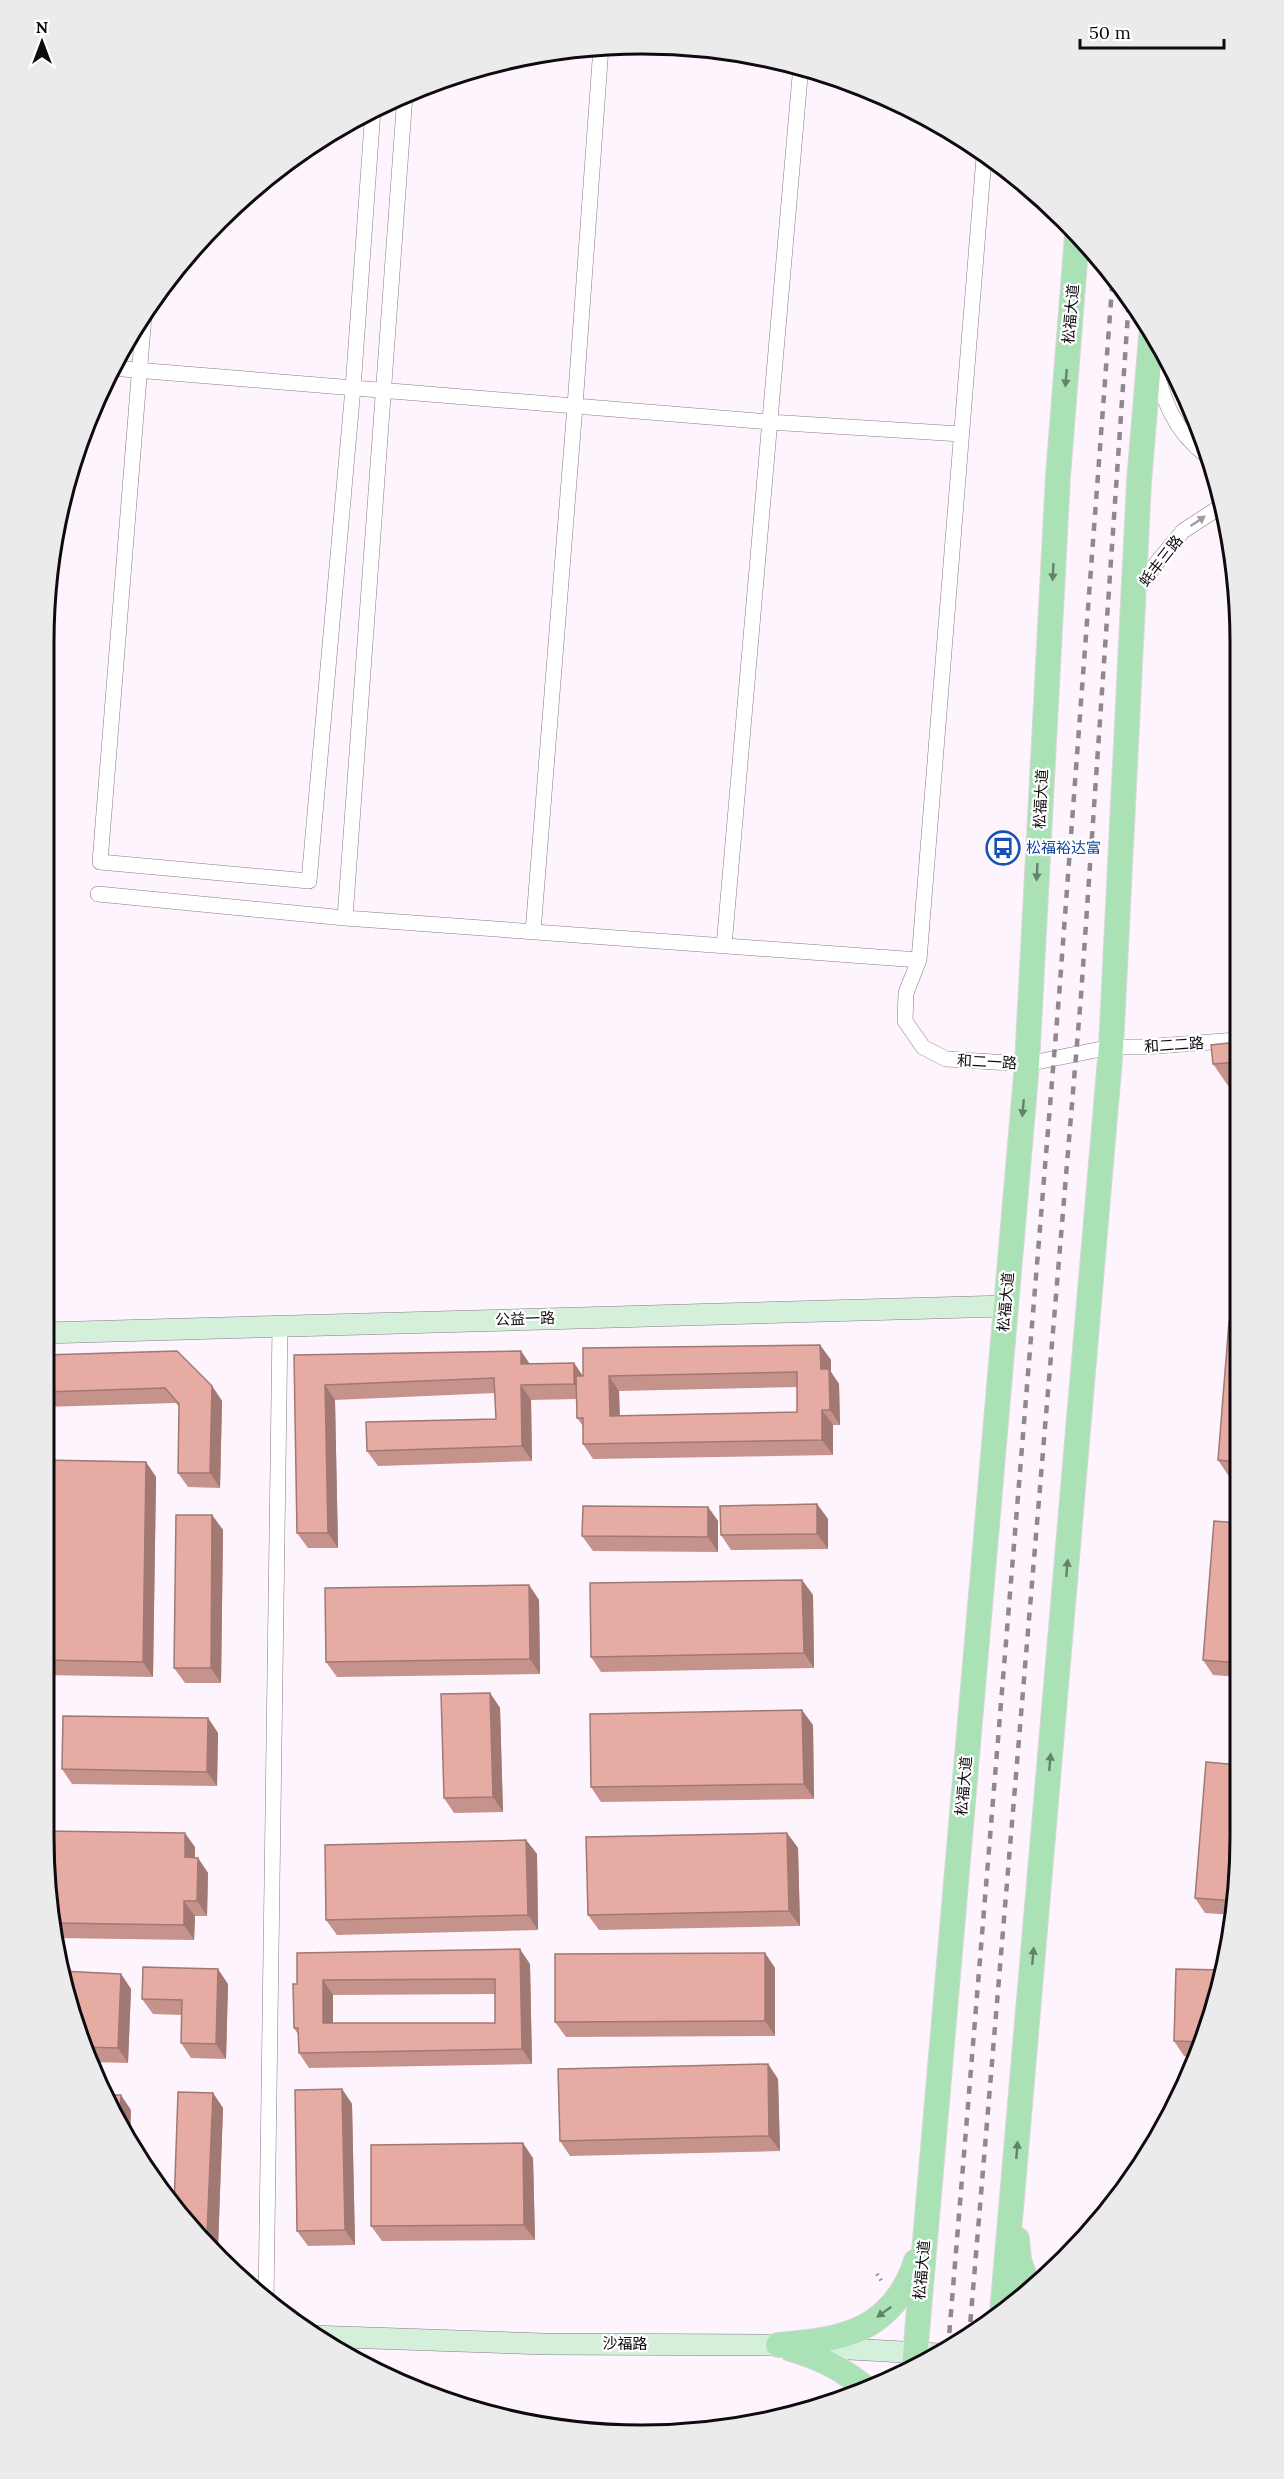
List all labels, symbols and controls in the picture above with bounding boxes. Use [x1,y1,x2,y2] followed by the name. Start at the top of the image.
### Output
[12,12,72,72] north arrow
[1080,12,1224,50] scale bar
[36,17,48,37] text: N
[1089,21,1131,44] text: 50 m
[1058,283,1083,345] street label: 松福大道
[1061,368,1071,387] one-way arrow
[1190,516,1206,527] one-way arrow
[1135,531,1187,590] street label: 蚝丰三路
[1048,563,1057,582] one-way arrow
[1029,769,1052,829] street label: 松福大道
[985,830,1021,866] bus stop icon: 松福裕达富
[1026,838,1101,857] place label: 松福裕达富
[1032,862,1042,881] one-way arrow
[1143,1033,1205,1056] street label: 和二二路
[957,1050,1017,1073] street label: 和二一路
[1018,1099,1028,1118] one-way arrow
[993,1271,1018,1333] street label: 松福大道
[495,1308,555,1329] street label: 公益一路
[1062,1558,1071,1577] one-way arrow
[1045,1752,1055,1771] one-way arrow
[951,1755,976,1817] street label: 松福大道
[1028,1947,1038,1966] one-way arrow
[1012,2141,1021,2160] one-way arrow
[909,2239,934,2301] street label: 松福大道
[876,2306,891,2318] one-way arrow
[602,2334,648,2353] street label: 沙福路

